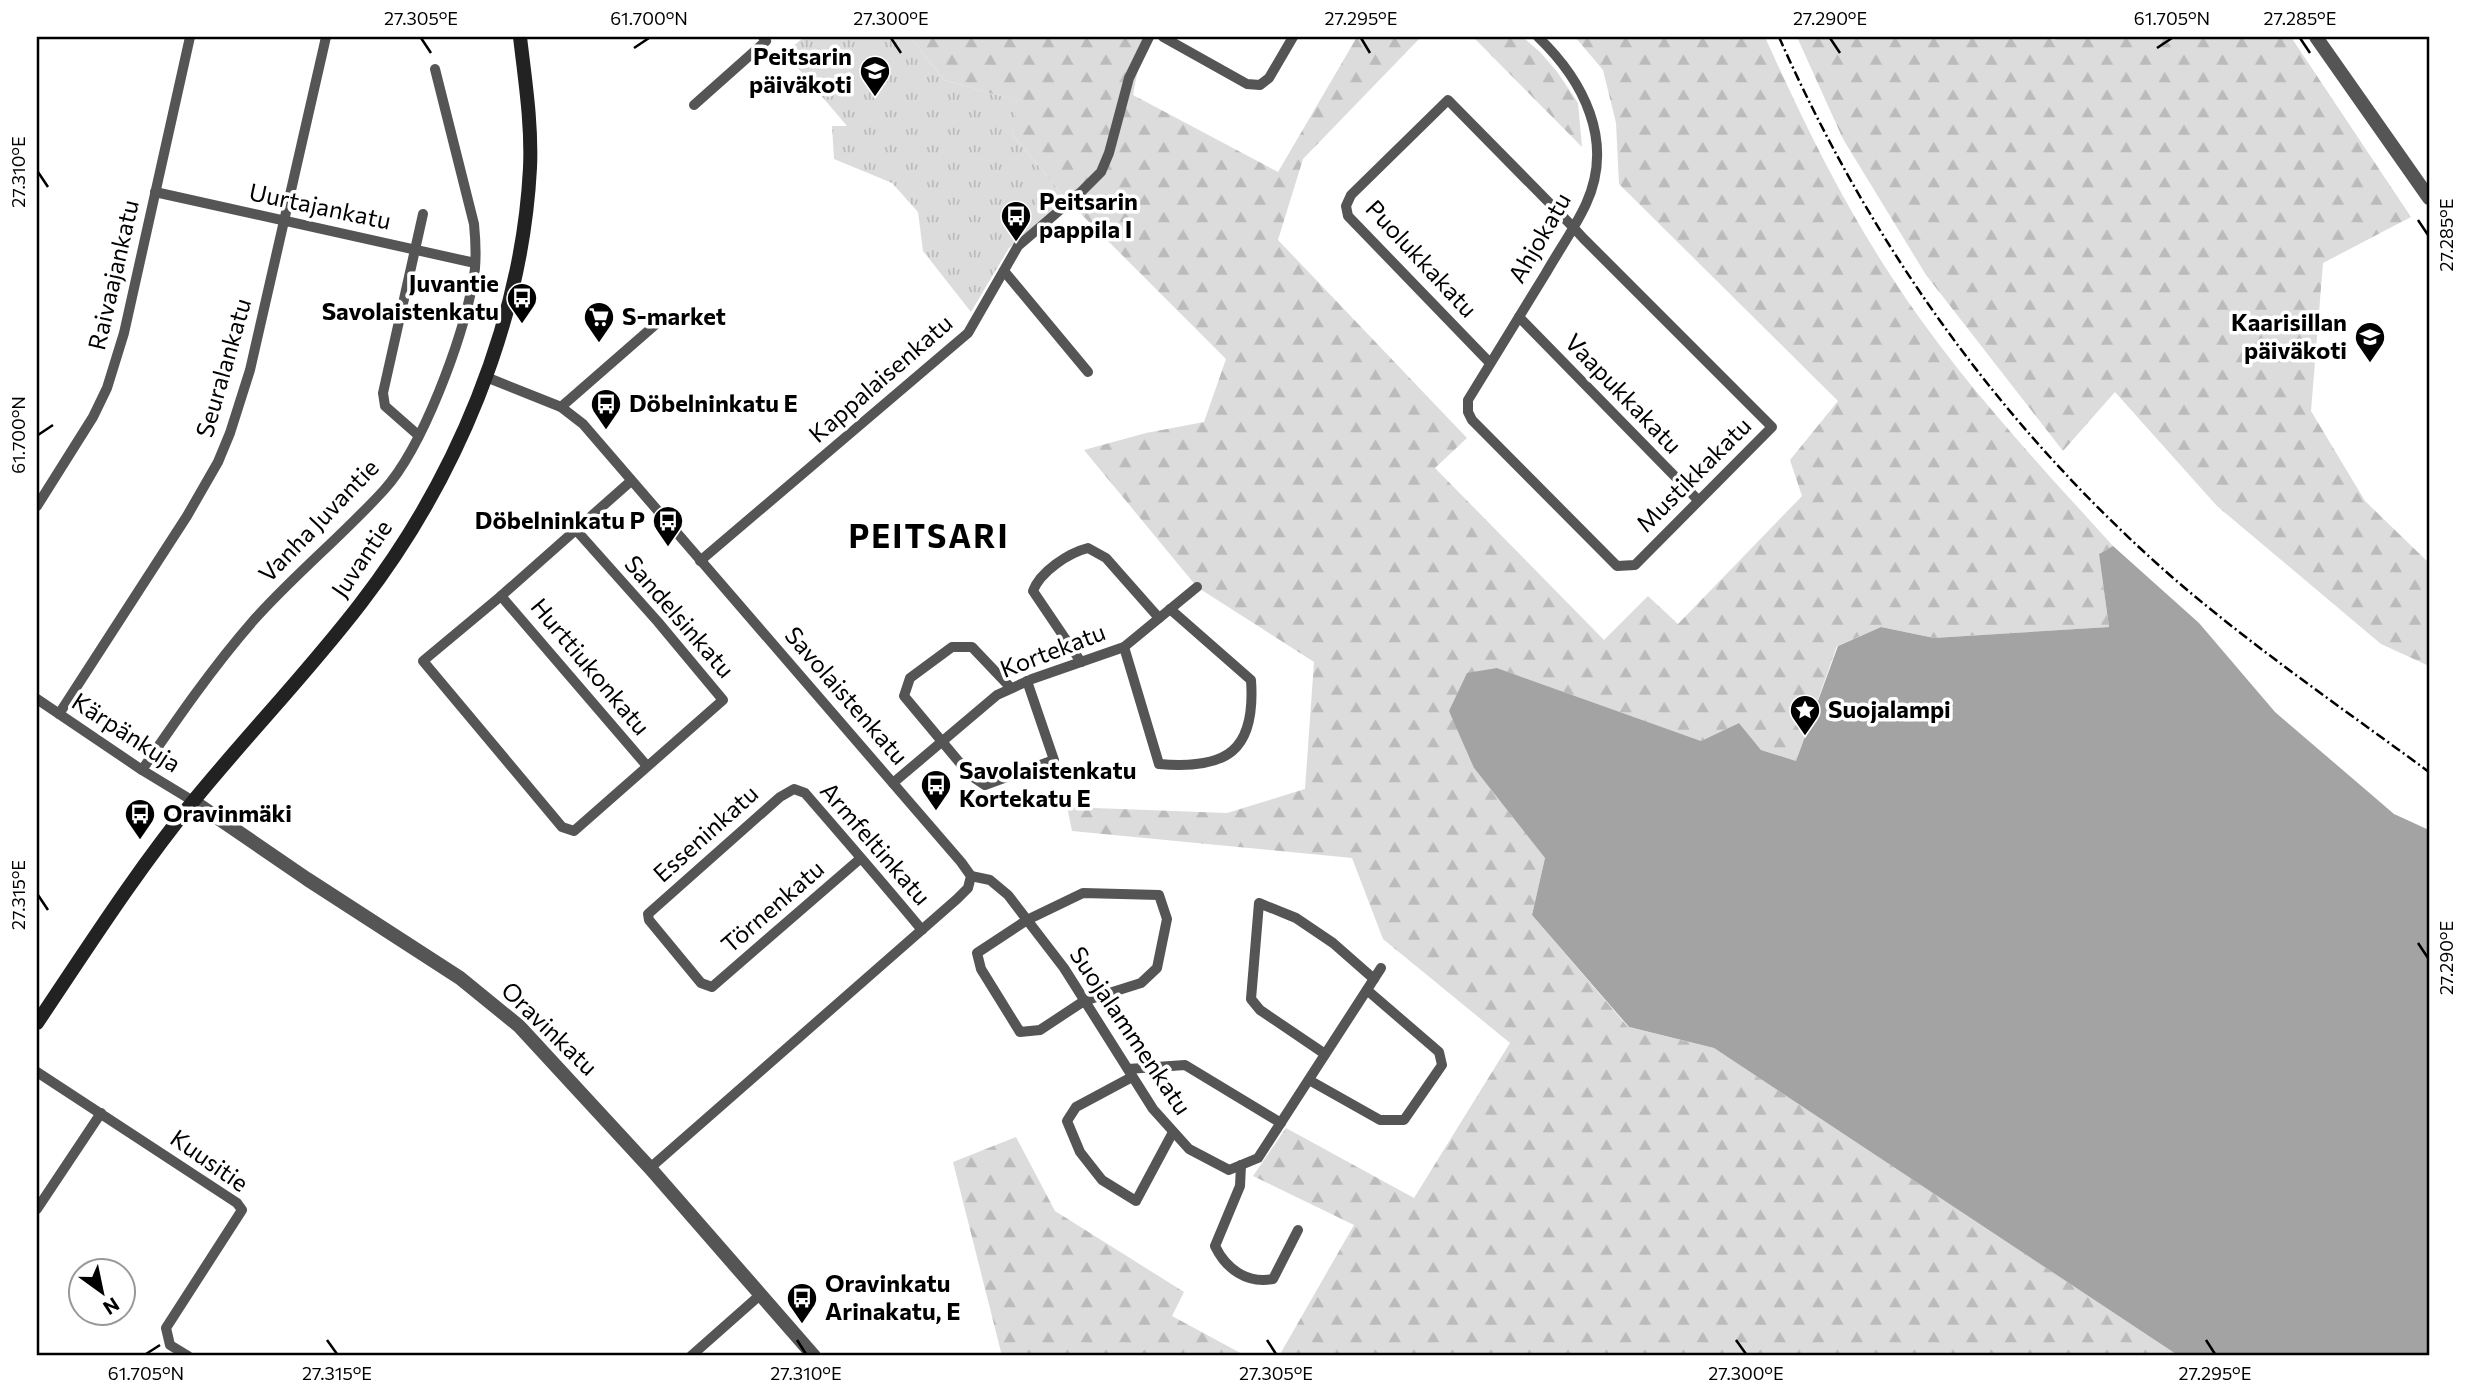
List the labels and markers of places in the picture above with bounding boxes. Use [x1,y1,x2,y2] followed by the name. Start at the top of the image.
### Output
[749,41,852,98] place label: Peitsarin päiväkoti
[858,54,892,98] school or university icon: Peitsarin päiväkoti
[1039,186,1138,243] place label: Peitsarin pappila I
[999,199,1033,243] bus stop icon: Peitsarin pappila I
[322,268,499,325] place label: Juvantie Savolaistenkatu
[505,281,539,325] bus stop icon: Juvantie Savolaistenkatu
[582,300,616,344] supermarket icon: S-market
[622,301,726,330] place label: S-market
[2231,307,2347,364] place label: Kaarisillan päiväkoti
[2353,320,2387,364] school or university icon: Kaarisillan päiväkoti
[589,387,623,431] bus stop icon: Döbelninkatu E
[629,388,798,417] place label: Döbelninkatu E
[651,504,685,548] bus stop icon: Döbelninkatu P
[475,505,645,534] place label: Döbelninkatu P
[1788,693,1822,737] place icon: Suojalampi
[1828,694,1951,723] place label: Suojalampi
[959,755,1136,812] place label: Savolaistenkatu Kortekatu E
[919,768,953,812] bus stop icon: Savolaistenkatu Kortekatu E
[123,797,157,841] bus stop icon: Oravinmäki
[163,798,292,827] place label: Oravinmäki
[825,1268,961,1325] place label: Oravinkatu Arinakatu, E
[785,1281,819,1325] bus stop icon: Oravinkatu Arinakatu, E

